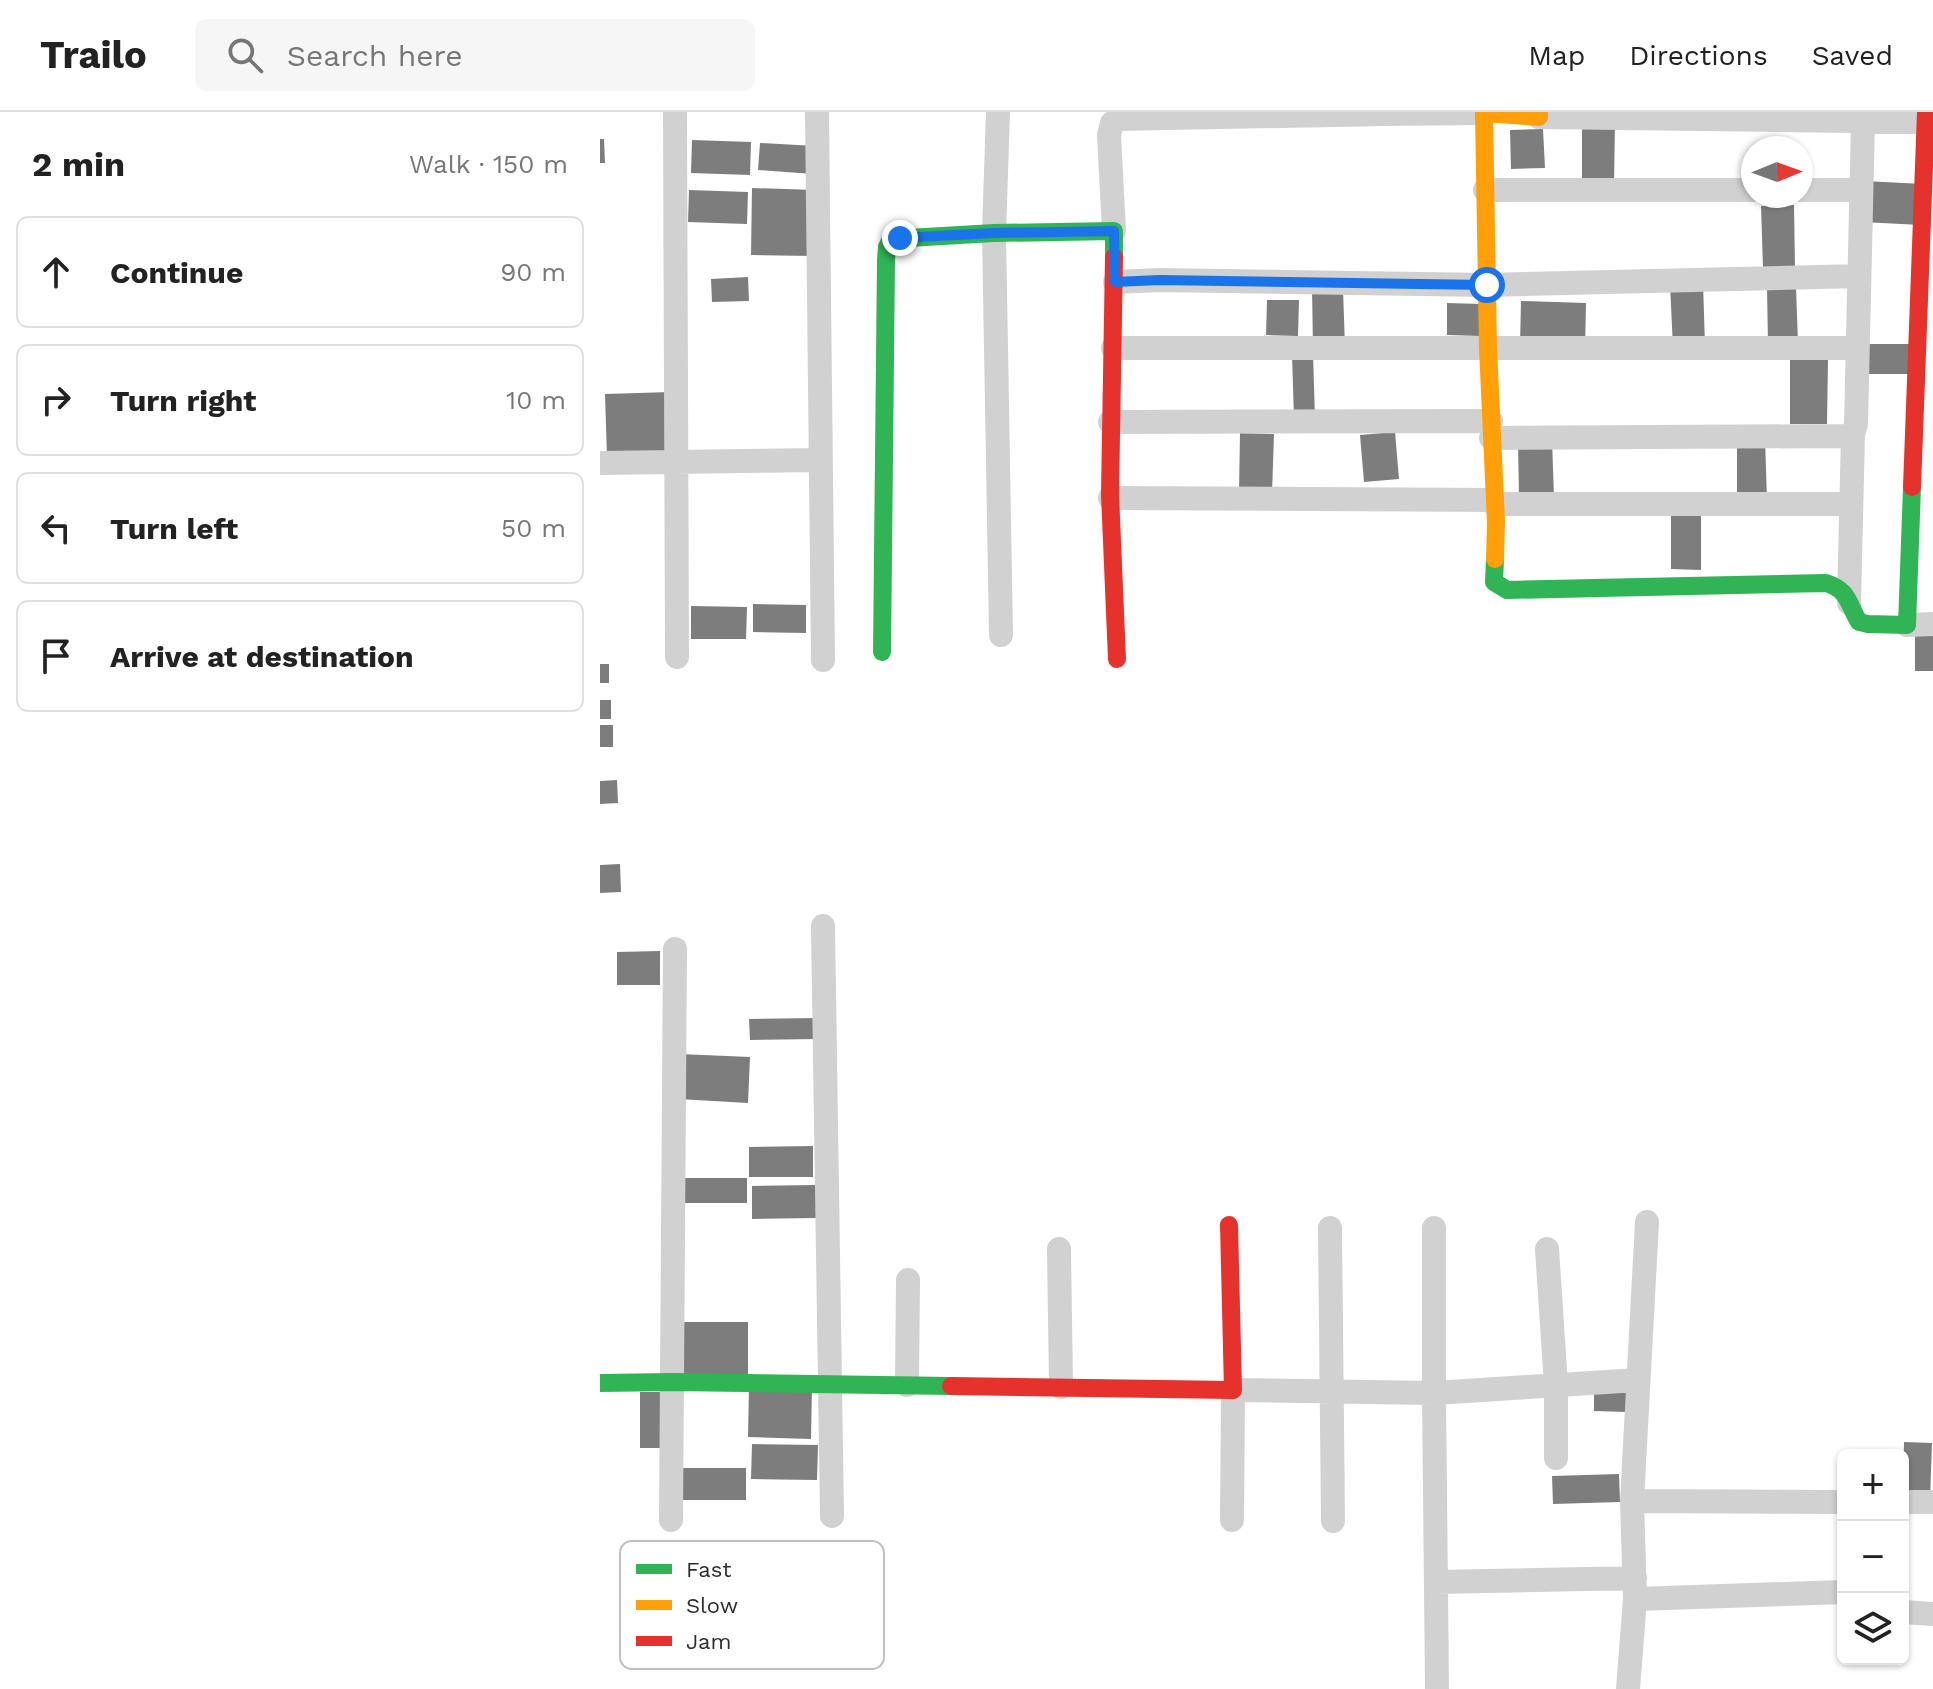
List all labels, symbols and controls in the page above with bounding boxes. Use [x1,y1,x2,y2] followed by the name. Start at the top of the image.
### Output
[195,19,755,91] search box
[40,33,147,77] text: Trailo
[223,33,267,77] icon: search
[287,38,463,73] text: Search here
[1528,39,1585,72] text: Map
[1629,39,1768,72] text: Directions
[1812,39,1893,72] text: Saved
[1741,136,1813,208] north arrow
[32,144,125,184] text: 2 min
[409,149,568,179] text: Walk · 150 m
[882,220,918,256] route end
[34,250,78,294] icon: ahead
[110,255,243,290] text: Continue
[500,257,566,287] text: 90 m
[1469,267,1505,303] route start
[34,378,78,422] icon: right
[110,383,256,418] text: Turn right
[506,385,566,415] text: 10 m
[34,506,78,550] icon: left
[110,511,238,546] text: Turn left
[501,513,566,543] text: 50 m
[34,634,78,678] icon: arrive
[110,639,414,674] text: Arrive at destination
[1837,1449,1909,1665] map controls
[1837,1449,1909,1521] button: +
[1837,1521,1909,1593] button: −
[620,1541,884,1669] legend
[686,1557,732,1582] text: Fast
[686,1593,738,1618] text: Slow
[1837,1593,1909,1665] button: layers
[686,1629,731,1654] text: Jam

